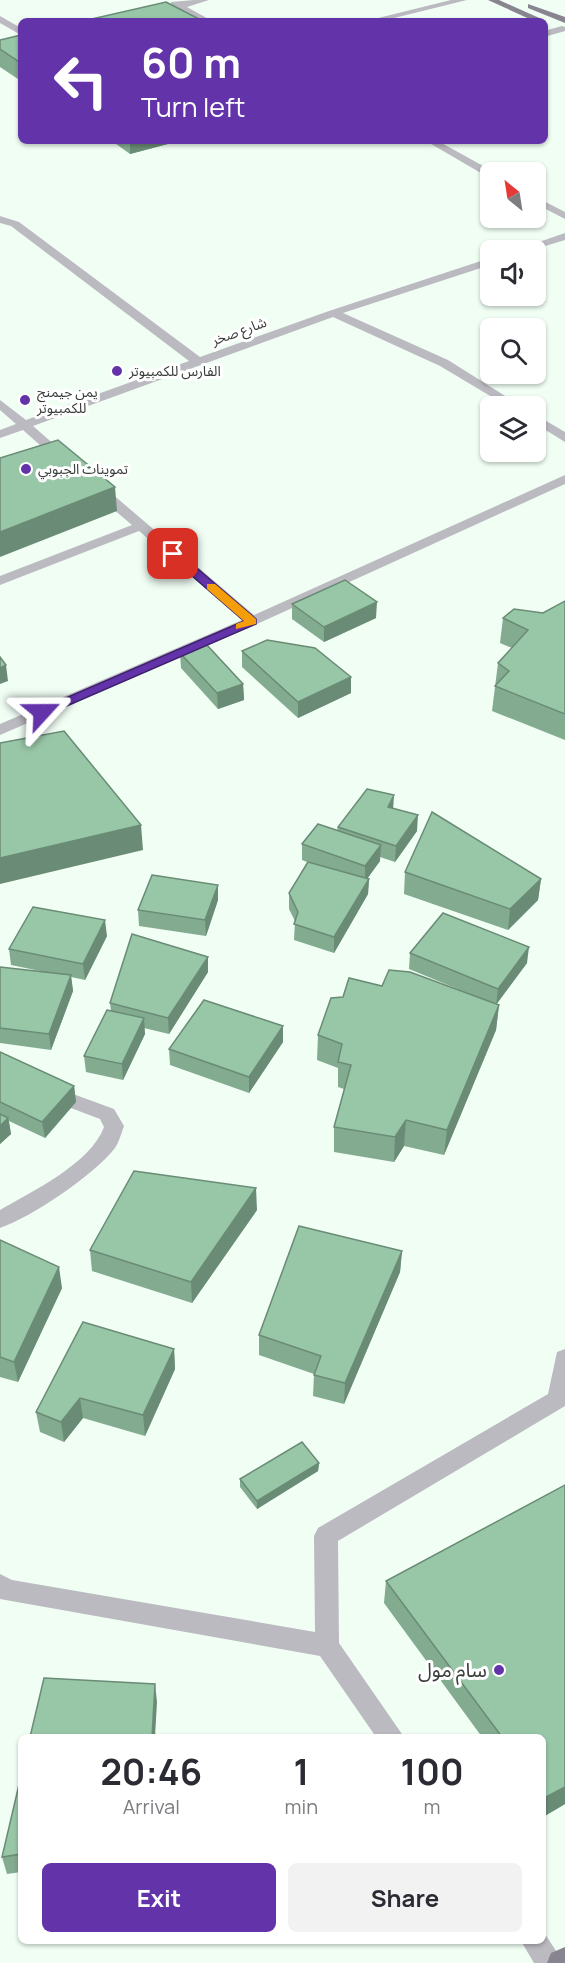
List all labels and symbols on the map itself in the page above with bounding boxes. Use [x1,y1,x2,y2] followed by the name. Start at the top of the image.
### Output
[480,162,546,228] north arrow
[208,312,270,351] street label: شارع صخر
[128,361,221,380] place label: الفارس للكمبيوتر
[110,364,124,378] marker: الفارس للكمبيوتر
[36,382,98,417] place label: يمن جيمنج للكمبيوتر
[18,393,32,407] marker: يمن جيمنج للكمبيوتر
[38,459,128,480] place label: تموينات الجبوبي
[19,462,33,476] marker: تموينات الجبوبي
[147,528,198,579] pin
[10,680,74,744] position arrow
[418,1656,487,1685] place label: سام مول
[492,1663,506,1677] marker: سام مول

